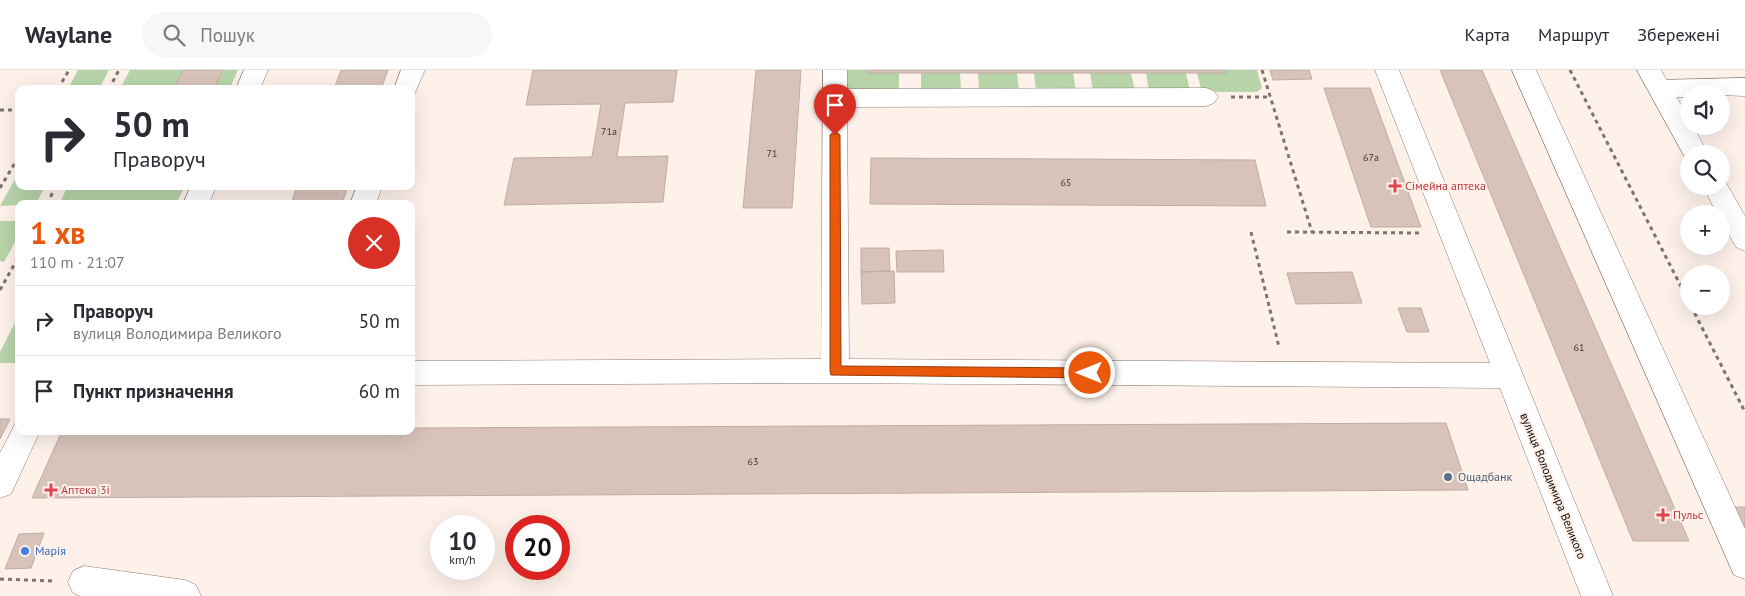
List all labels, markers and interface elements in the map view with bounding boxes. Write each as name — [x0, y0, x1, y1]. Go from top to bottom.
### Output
search box — [142, 12, 492, 57]
text: Waylane — [25, 19, 112, 50]
icon: search — [160, 21, 188, 49]
text: Пошук — [200, 23, 255, 47]
text: Карта — [1465, 23, 1510, 46]
text: Маршрут — [1538, 23, 1609, 46]
text: Збережені — [1637, 23, 1720, 46]
pin — [814, 84, 856, 135]
map controls — [1680, 85, 1730, 315]
button: sound — [1680, 85, 1730, 135]
icon: arrive — [821, 91, 849, 119]
text: 50 m — [113, 101, 190, 147]
icon: right — [30, 105, 95, 170]
house number: 71а — [601, 125, 617, 138]
text: Праворуч — [113, 145, 206, 173]
button: search — [1680, 145, 1730, 195]
house number: 71 — [767, 147, 777, 160]
house number: 67а — [1363, 151, 1379, 164]
house number: 65 — [1061, 176, 1071, 189]
place label: Сімейна аптека — [1405, 178, 1486, 193]
marker: Сімейна аптека — [1389, 180, 1401, 192]
button: + — [1680, 205, 1730, 255]
text: 1 хв — [30, 213, 86, 252]
button: close — [348, 217, 400, 269]
text: 110 m · 21:07 — [30, 252, 125, 272]
button: − — [1680, 265, 1730, 315]
text: Праворуч — [73, 299, 153, 323]
icon: right — [30, 307, 58, 335]
text: 50 m — [359, 309, 400, 333]
text: вулиця Володимира Великого — [73, 323, 281, 343]
house number: 61 — [1574, 341, 1584, 354]
position arrow — [1063, 346, 1115, 398]
icon: arrive — [30, 377, 58, 405]
text: Пункт призначення — [73, 379, 234, 403]
text: 60 m — [359, 379, 400, 403]
street label: вулиця Володимира Великого — [1517, 411, 1590, 561]
house number: 63 — [748, 455, 758, 468]
place label: Ощадбанк — [1458, 469, 1513, 484]
marker: Ощадбанк — [1442, 471, 1454, 483]
place label: Аптека 3і — [61, 482, 110, 497]
marker: Аптека 3і — [45, 484, 57, 496]
place label: Пульс — [1673, 507, 1704, 522]
marker: Пульс — [1657, 509, 1669, 521]
speed limit sign: 20 — [505, 515, 570, 580]
text: 10 — [448, 525, 477, 557]
place label: Марія — [35, 543, 66, 558]
marker: Марія — [19, 545, 31, 557]
text: km/h — [449, 552, 476, 567]

